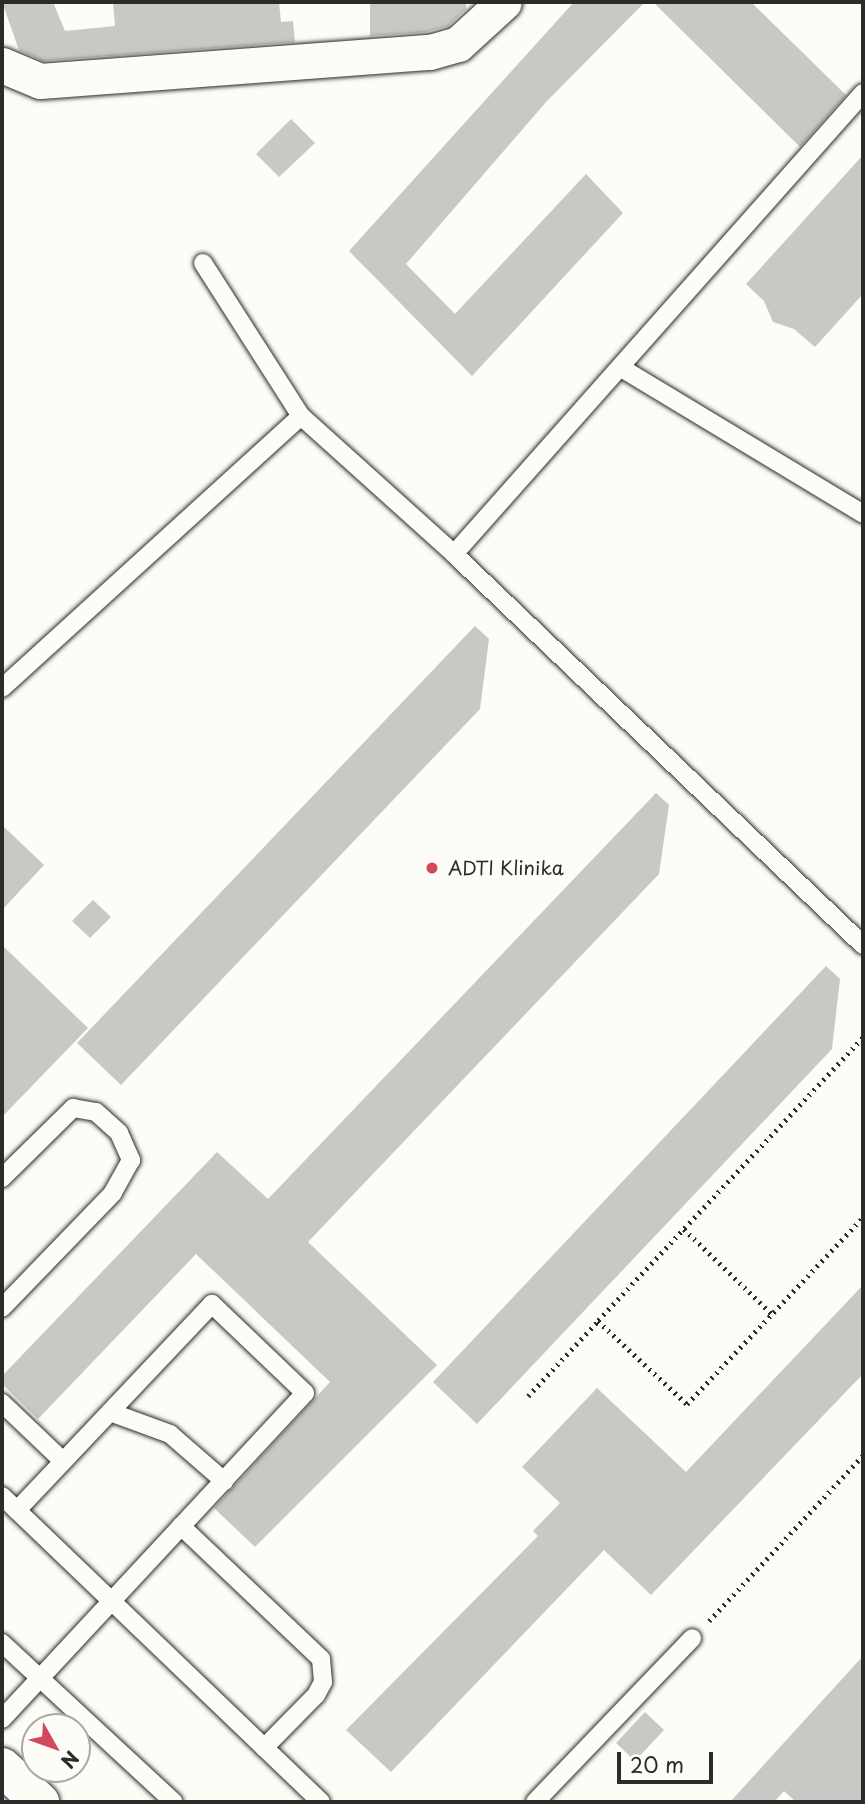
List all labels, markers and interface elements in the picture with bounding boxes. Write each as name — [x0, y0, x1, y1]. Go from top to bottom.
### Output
place label: ADTI Klinika — [448, 857, 564, 879]
marker: ADTI Klinika — [422, 858, 442, 878]
north arrow — [21, 1713, 91, 1783]
scale bar — [620, 1738, 716, 1782]
text: N — [55, 1745, 86, 1775]
text: 20 m — [630, 1748, 684, 1780]

